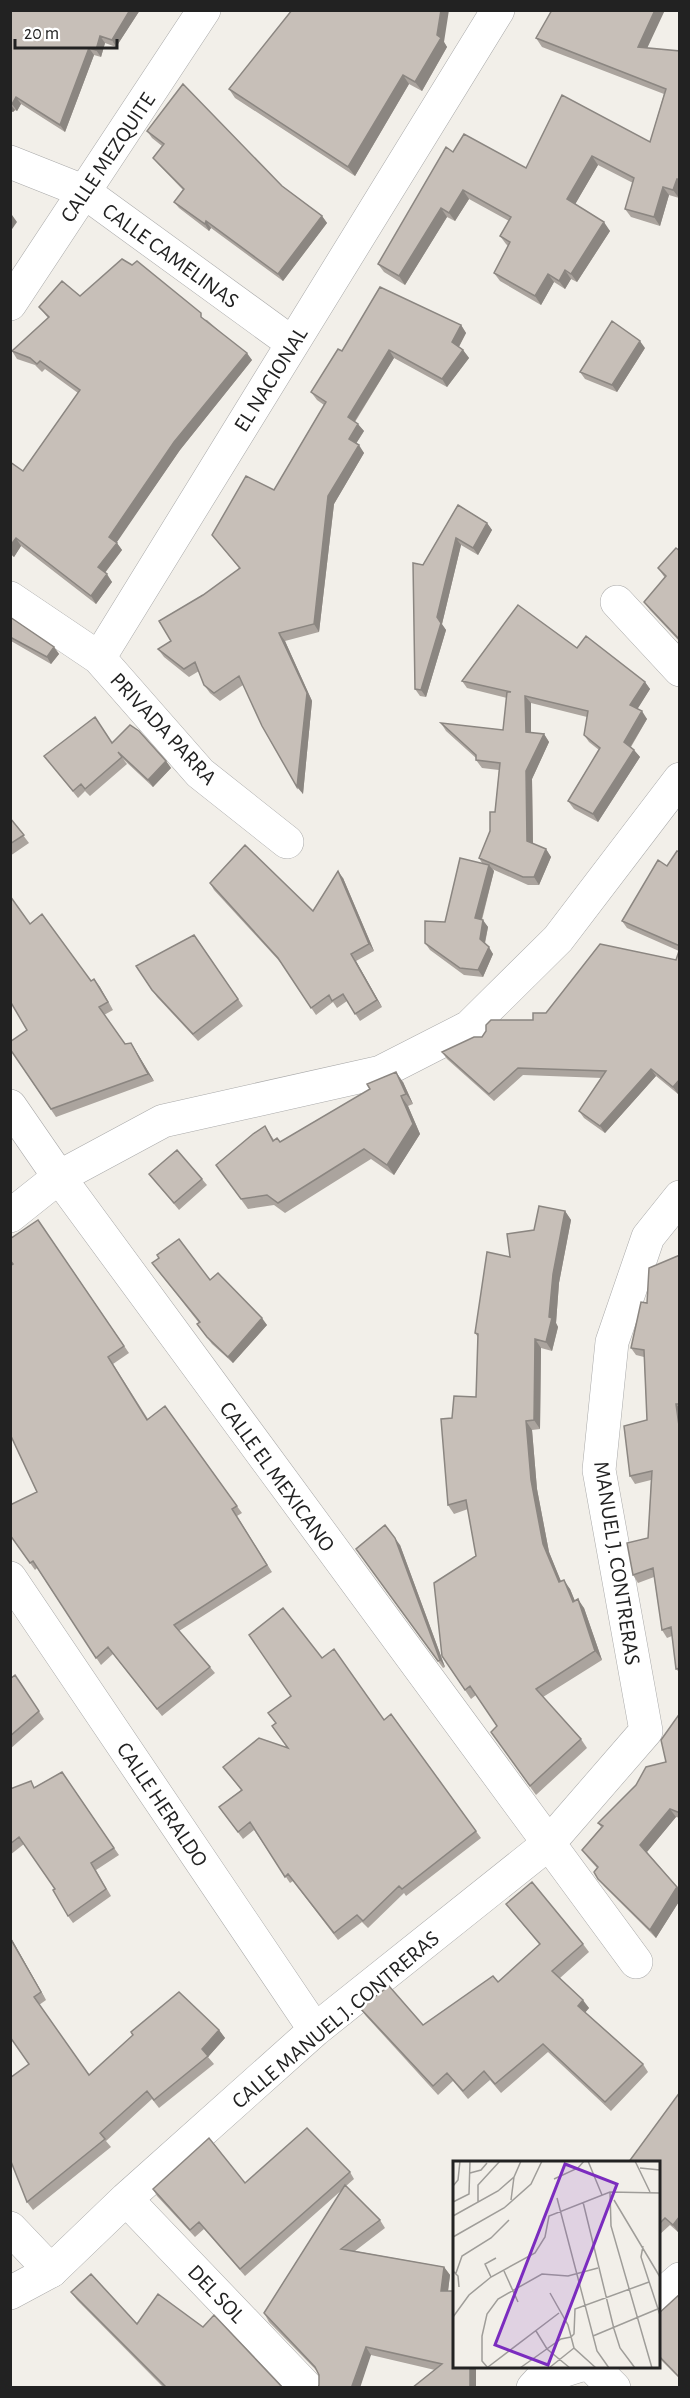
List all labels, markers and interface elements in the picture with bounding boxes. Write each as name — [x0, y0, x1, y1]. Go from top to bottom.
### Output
scale bar — [15, 12, 117, 50]
text: 20 m — [24, 25, 59, 43]
street label: CALLE MEZQUITE — [56, 88, 159, 226]
street label: CALLE CAMELINAS — [98, 199, 242, 312]
street label: EL NACIONAL — [230, 323, 312, 436]
street label: PRIVADA PARRA — [106, 668, 221, 789]
street label: CALLE EL MEXICANO — [216, 1398, 339, 1556]
street label: MANUEL J. CONTRERAS — [590, 1460, 644, 1667]
street label: CALLE HERALDO — [113, 1738, 212, 1871]
street label: CALLE MANUEL J. CONTRERAS — [228, 1927, 443, 2113]
inset map — [453, 2161, 660, 2368]
street label: DEL SOL — [184, 2260, 249, 2328]

